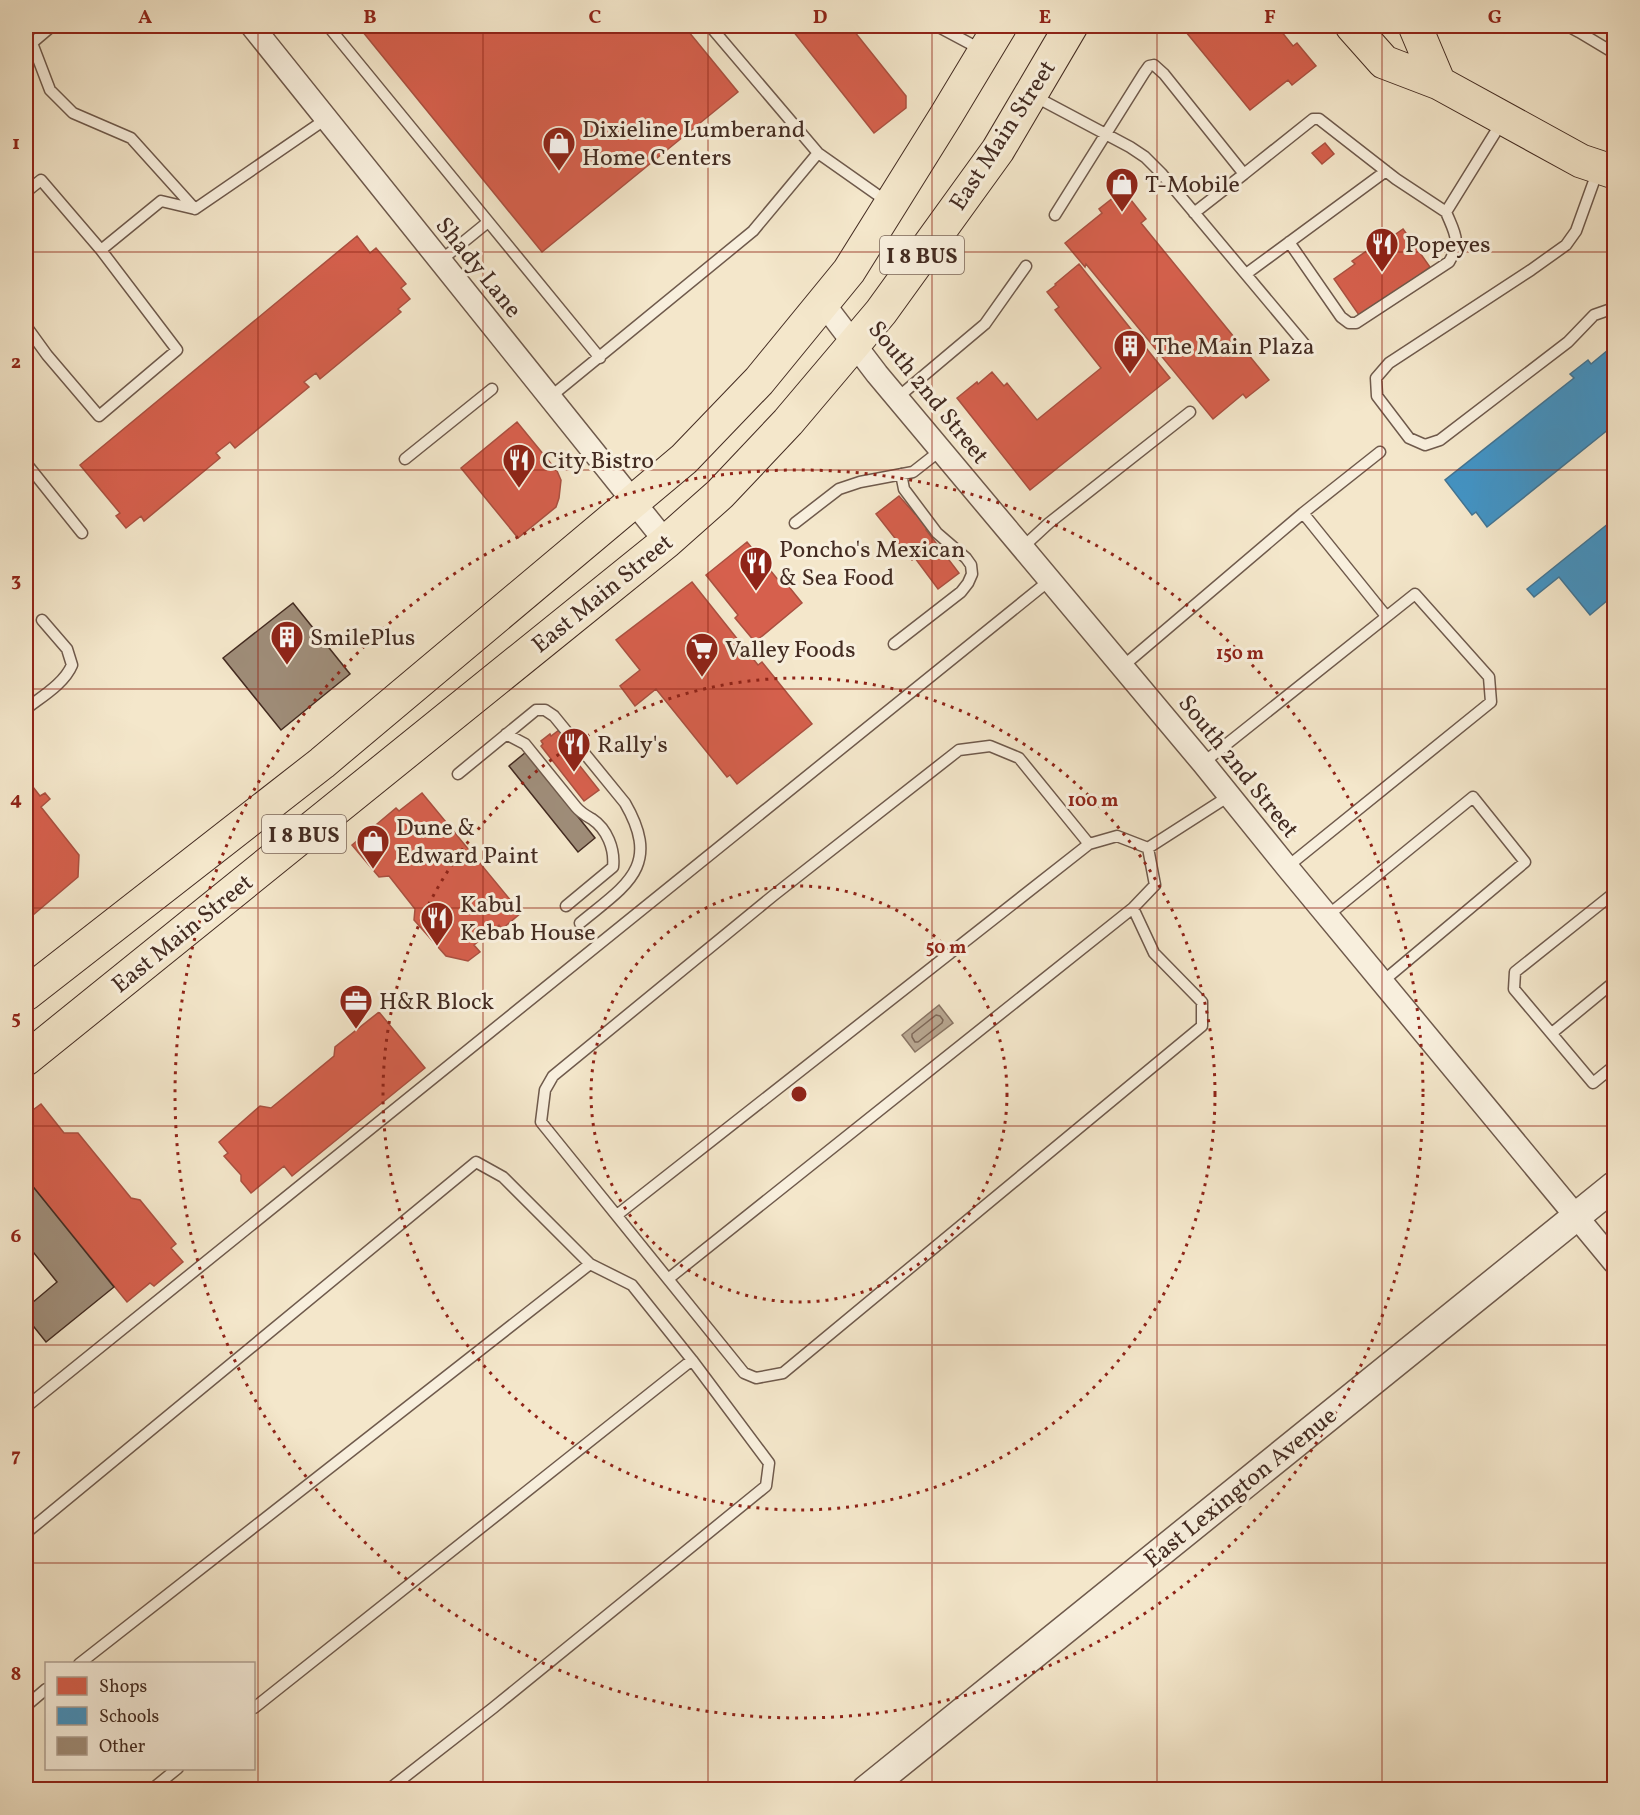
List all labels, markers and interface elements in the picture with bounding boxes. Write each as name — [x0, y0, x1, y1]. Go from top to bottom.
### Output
text: A — [138, 4, 152, 32]
text: B — [363, 4, 377, 32]
text: C — [589, 4, 602, 32]
text: D — [813, 4, 827, 32]
text: E — [1039, 4, 1051, 32]
text: F — [1264, 4, 1276, 32]
text: G — [1488, 4, 1502, 32]
street label: East Main Street — [942, 54, 1065, 218]
place label: Dixieline Lumberand Home Centers — [582, 114, 805, 176]
shop icon: Dixieline Lumberand Home Centers — [541, 125, 577, 172]
text: 1 — [12, 130, 20, 158]
shop icon: T-Mobile — [1104, 166, 1140, 213]
place label: T-Mobile — [1145, 169, 1240, 203]
street label: Shady Lane — [426, 210, 529, 326]
restaurant icon: Popeyes — [1364, 226, 1400, 273]
place label: Popeyes — [1405, 229, 1491, 263]
road number: I 8 BUS — [880, 236, 964, 274]
street label: South 2nd Street — [859, 314, 996, 472]
building icon: The Main Plaza — [1112, 328, 1148, 375]
place label: The Main Plaza — [1153, 331, 1315, 365]
text: 2 — [11, 349, 21, 377]
restaurant icon: City Bistro — [501, 442, 537, 489]
place label: City Bistro — [542, 445, 654, 479]
street label: East Main Street — [525, 527, 681, 662]
place label: Poncho's Mexican & Sea Food — [779, 534, 965, 596]
restaurant icon: Poncho's Mexican & Sea Food — [738, 545, 774, 592]
text: 3 — [11, 567, 21, 595]
building icon: SmilePlus — [269, 619, 305, 666]
place label: SmilePlus — [310, 622, 415, 656]
supermarket icon: Valley Foods — [684, 631, 720, 678]
place label: Valley Foods — [725, 634, 855, 668]
text: 150 m — [1216, 642, 1264, 667]
street label: South 2nd Street — [1169, 688, 1306, 846]
restaurant icon: Rally's — [556, 726, 592, 773]
place label: Rally's — [597, 729, 668, 763]
text: 4 — [10, 786, 22, 814]
text: 100 m — [1068, 789, 1118, 814]
place label: Dune & Edward Paint — [396, 812, 539, 874]
road number: I 8 BUS — [262, 815, 346, 853]
shop icon: Dune & Edward Paint — [355, 823, 391, 870]
street label: East Main Street — [105, 867, 261, 1002]
place label: Kabul Kebab House — [460, 889, 596, 951]
restaurant icon: Kabul Kebab House — [419, 900, 455, 947]
text: 50 m — [926, 936, 966, 961]
office icon: H&R Block — [338, 983, 374, 1030]
place label: H&R Block — [379, 986, 494, 1020]
text: 5 — [11, 1005, 21, 1033]
centre of rings — [789, 1084, 809, 1104]
text: 6 — [11, 1223, 22, 1251]
street label: East Lexington Avenue — [1137, 1400, 1345, 1577]
text: 7 — [11, 1442, 21, 1470]
text: 8 — [11, 1661, 21, 1689]
legend — [45, 1662, 255, 1770]
text: Shops — [99, 1675, 147, 1700]
text: Schools — [99, 1705, 159, 1730]
text: Other — [99, 1735, 146, 1760]

